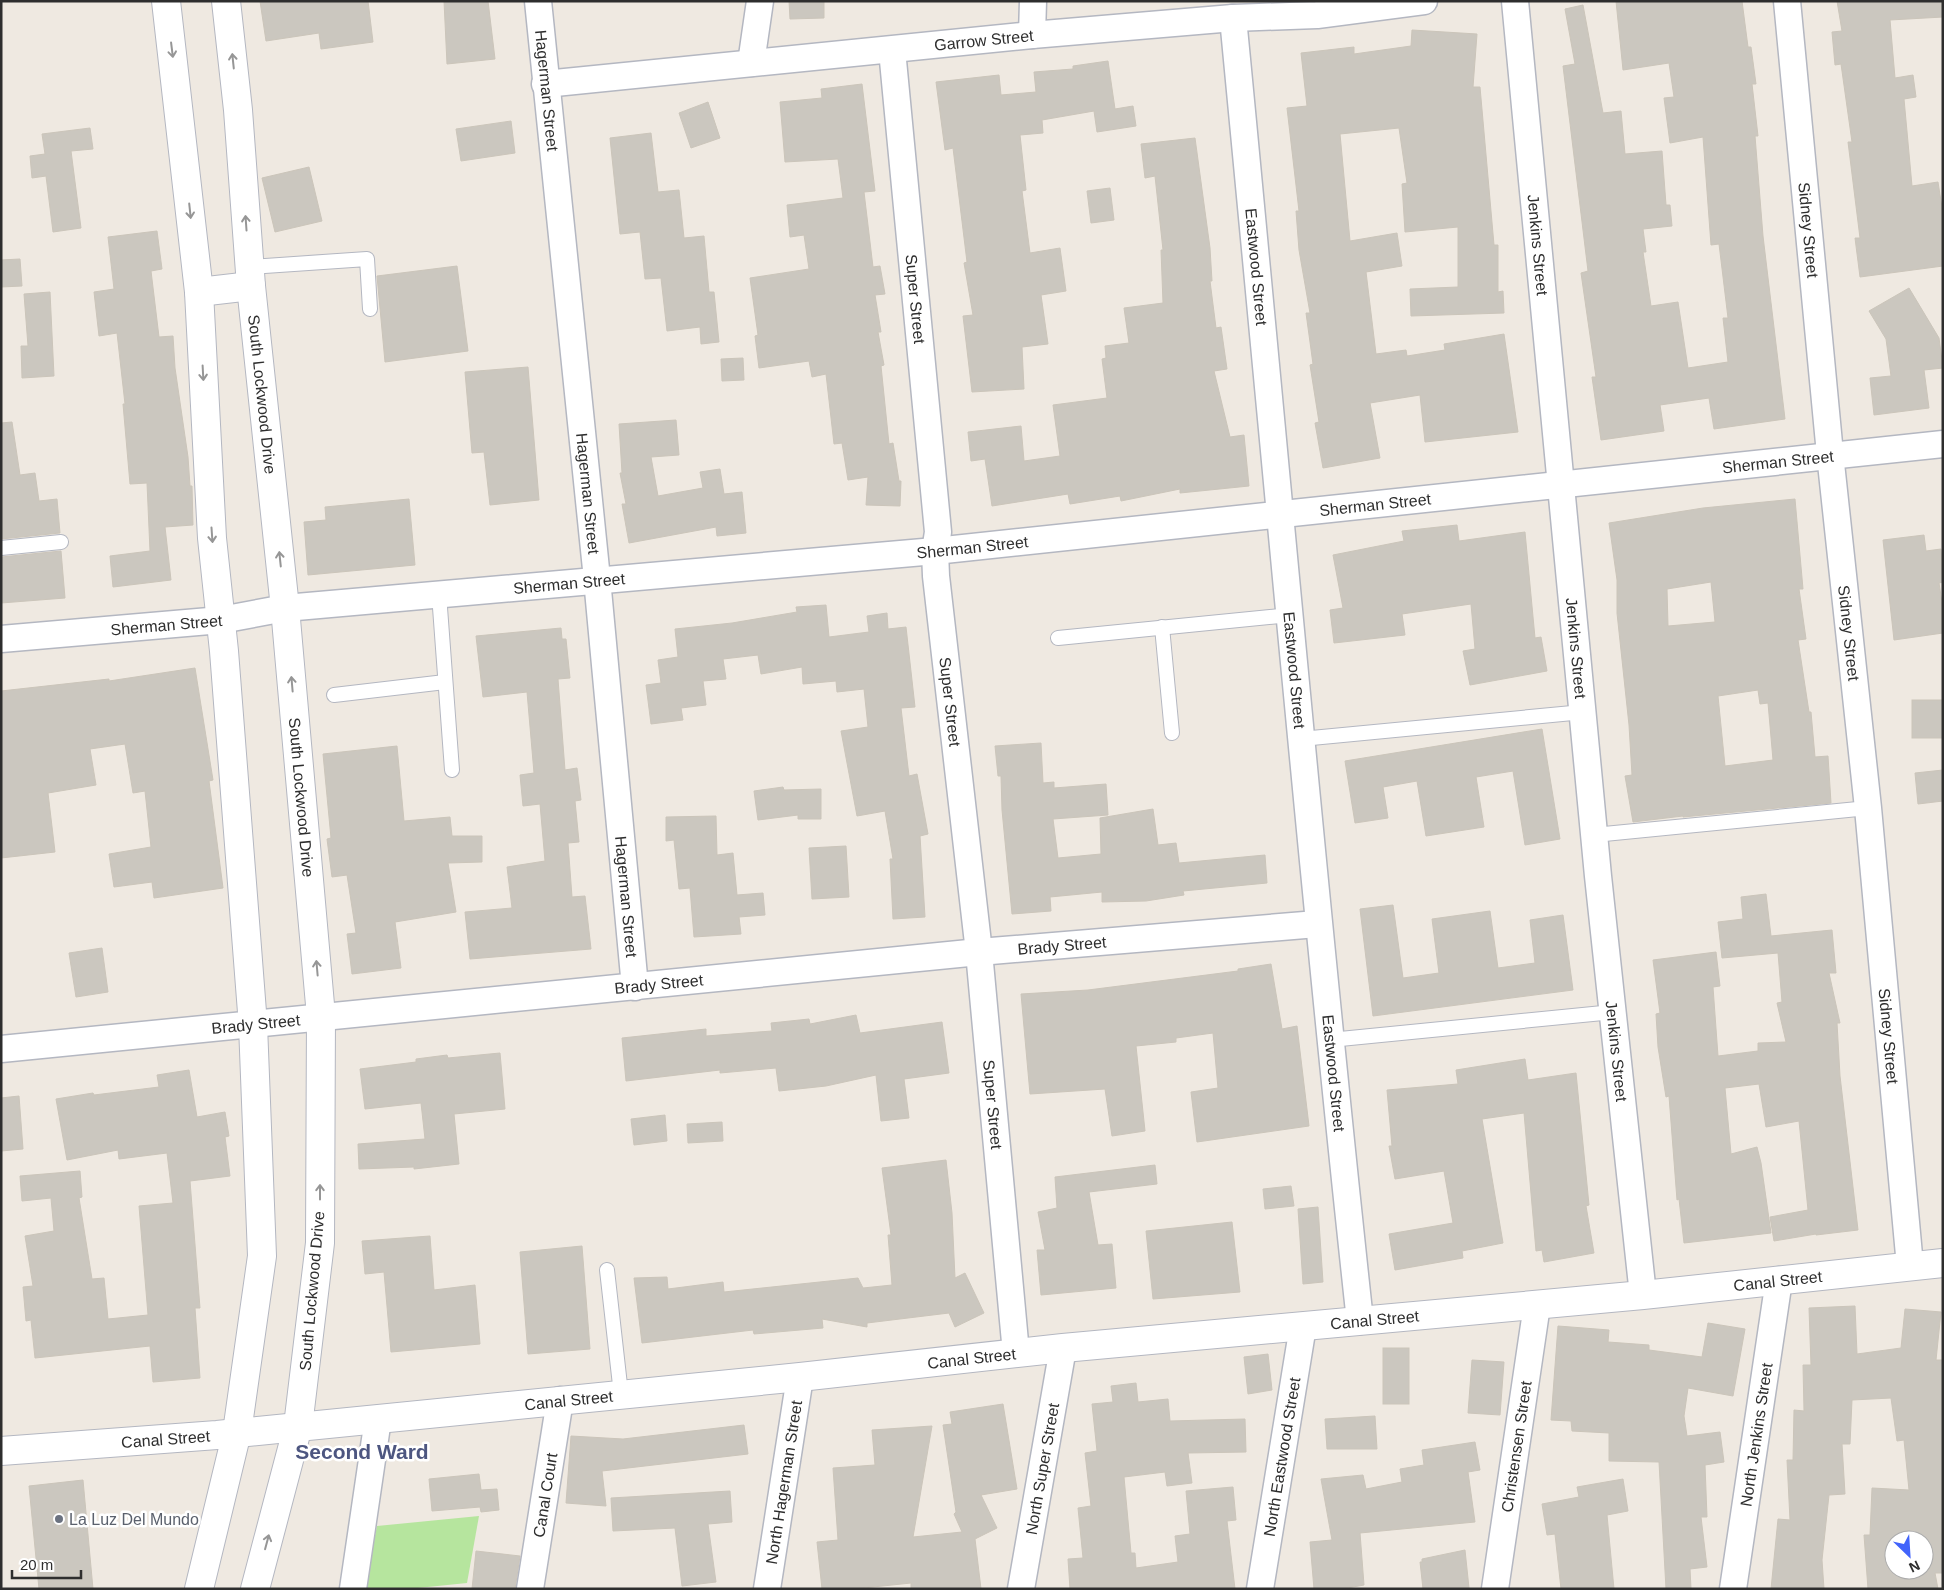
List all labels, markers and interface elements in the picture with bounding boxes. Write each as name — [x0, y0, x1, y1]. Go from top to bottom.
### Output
street label: Garrow Street — [933, 26, 1035, 53]
street label: Hagerman Street — [532, 29, 562, 153]
one-way arrow — [167, 41, 177, 57]
one-way arrow — [228, 54, 238, 70]
street label: Sidney Street — [1796, 181, 1822, 279]
street label: Jenkins Street — [1525, 194, 1551, 297]
one-way arrow — [185, 203, 195, 219]
street label: Eastwood Street — [1243, 208, 1271, 327]
one-way arrow — [241, 216, 251, 232]
street label: Super Street — [903, 253, 929, 345]
street label: South Lockwood Drive — [246, 314, 279, 475]
one-way arrow — [198, 365, 207, 381]
street label: Hagerman Street — [574, 432, 603, 555]
street label: Sherman Street — [1721, 447, 1835, 476]
street label: Sherman Street — [1318, 490, 1432, 519]
one-way arrow — [207, 527, 216, 543]
street label: Sherman Street — [916, 533, 1030, 561]
one-way arrow — [275, 551, 285, 567]
street label: Sherman Street — [512, 570, 626, 596]
street label: Sidney Street — [1836, 584, 1863, 682]
street label: Jenkins Street — [1563, 597, 1590, 700]
street label: Sherman Street — [110, 611, 224, 638]
street label: Eastwood Street — [1281, 611, 1309, 730]
street label: Super Street — [937, 656, 964, 748]
one-way arrow — [287, 676, 297, 692]
street label: South Lockwood Drive — [286, 717, 317, 878]
street label: Hagerman Street — [612, 835, 641, 959]
street label: Brady Street — [1017, 933, 1108, 957]
one-way arrow — [312, 960, 322, 976]
street label: Brady Street — [614, 971, 704, 997]
street label: Sidney Street — [1876, 987, 1902, 1085]
street label: Jenkins Street — [1603, 1000, 1631, 1103]
street label: Brady Street — [211, 1011, 301, 1037]
street label: Eastwood Street — [1320, 1014, 1349, 1133]
street label: Super Street — [980, 1059, 1006, 1151]
one-way arrow — [315, 1184, 325, 1200]
street label: South Lockwood Drive — [297, 1210, 327, 1371]
street label: Canal Street — [1733, 1267, 1823, 1294]
street label: Canal Street — [1330, 1307, 1420, 1332]
street label: Canal Street — [926, 1345, 1017, 1371]
street label: North Jenkins Street — [1737, 1361, 1775, 1508]
street label: North Eastwood Street — [1260, 1375, 1303, 1538]
street label: Christensen Street — [1498, 1379, 1534, 1513]
street label: Canal Street — [524, 1387, 614, 1413]
street label: North Hagerman Street — [762, 1399, 805, 1565]
street label: North Super Street — [1022, 1401, 1062, 1536]
street label: Canal Street — [121, 1427, 211, 1451]
district label: Second Ward — [295, 1440, 429, 1463]
street label: Canal Court — [530, 1451, 560, 1539]
place label: La Luz Del Mundo — [69, 1511, 199, 1528]
marker: La Luz Del Mundo — [53, 1513, 65, 1525]
north arrow — [1884, 1530, 1934, 1580]
one-way arrow — [263, 1534, 273, 1550]
scale bar — [12, 1548, 81, 1580]
text: 20 m — [20, 1556, 53, 1573]
text: N — [1907, 1557, 1922, 1576]

